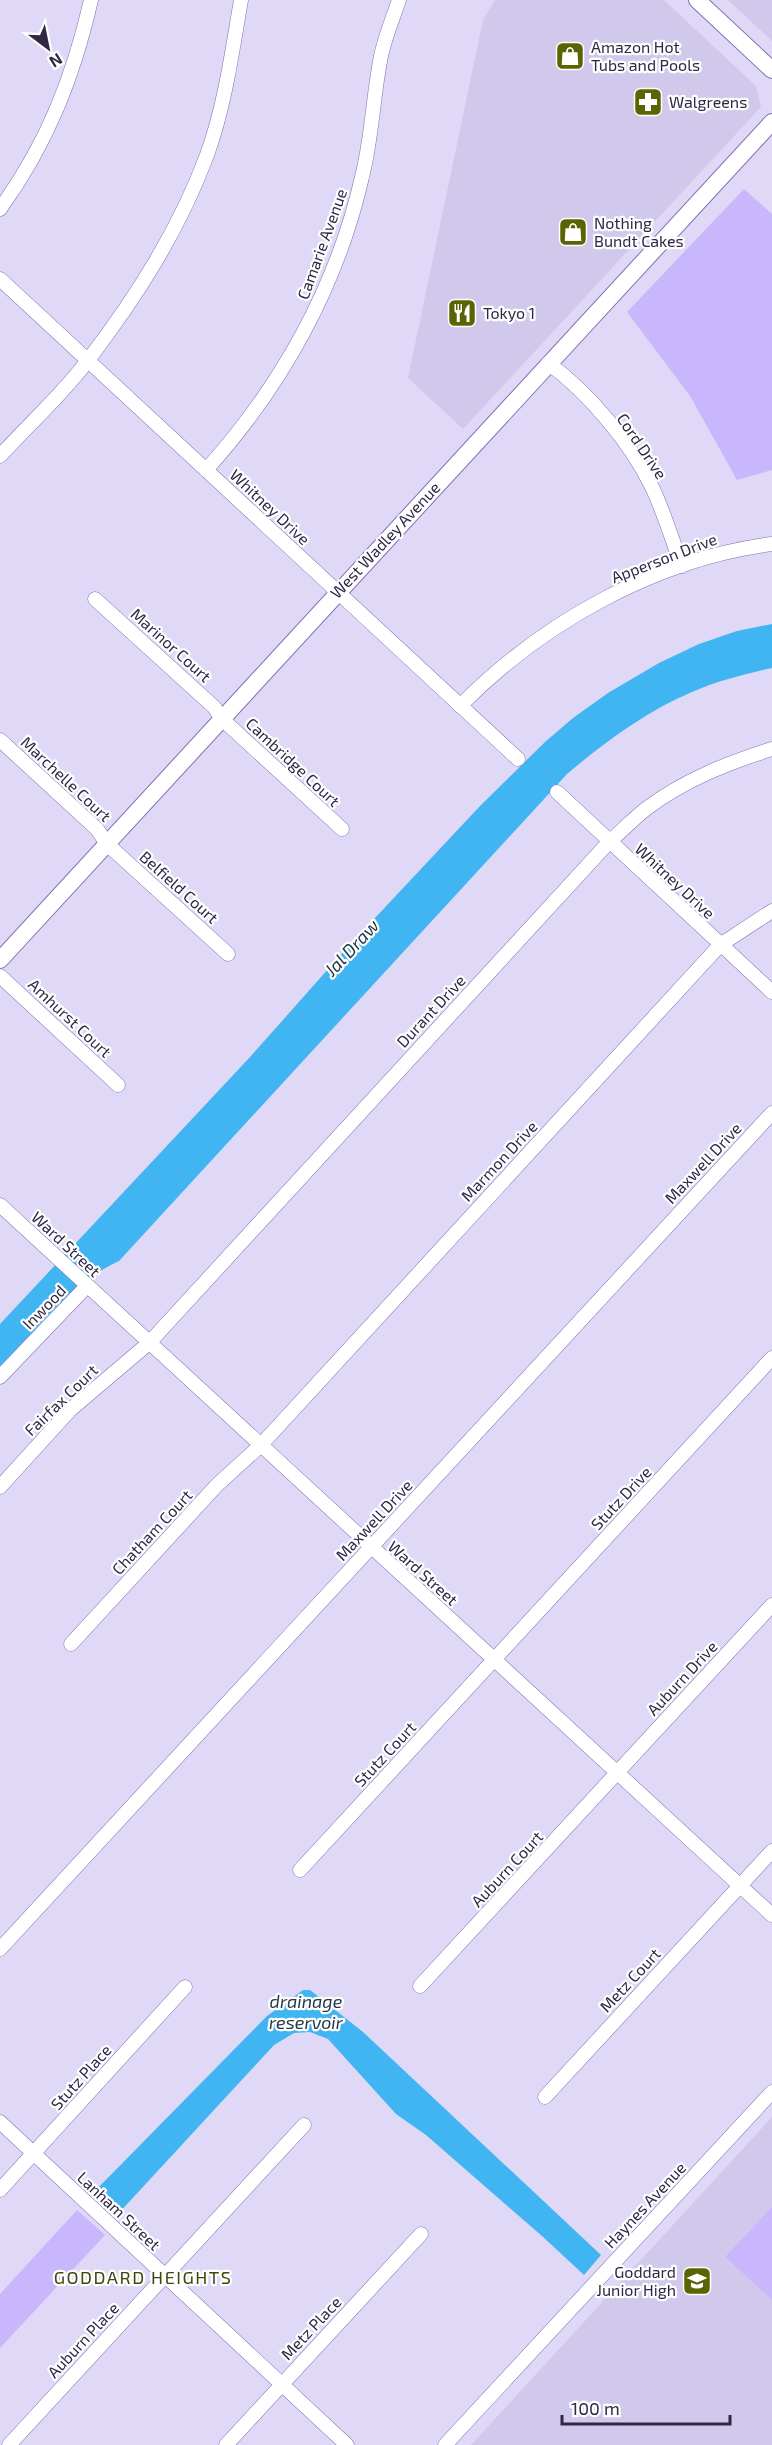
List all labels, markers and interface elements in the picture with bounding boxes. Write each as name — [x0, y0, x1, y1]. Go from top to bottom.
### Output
north arrow — [18, 18, 78, 78]
place label: Amazon Hot Tubs and Pools — [591, 37, 700, 74]
shop icon: Amazon Hot Tubs and Pools — [554, 40, 586, 72]
text: N — [46, 50, 66, 72]
pharmacy icon: Walgreens — [632, 86, 664, 118]
place label: Walgreens — [669, 92, 747, 111]
street label: Camarie Avenue — [293, 186, 350, 302]
place label: Nothing Bundt Cakes — [594, 213, 684, 250]
shop icon: Nothing Bundt Cakes — [557, 216, 589, 248]
restaurant icon: Tokyo 1 — [446, 297, 478, 329]
place label: Tokyo 1 — [483, 303, 535, 322]
street label: Cord Drive — [614, 409, 671, 482]
street label: Whitney Drive — [227, 465, 314, 548]
street label: West Wadley Avenue — [326, 478, 443, 602]
street label: Apperson Drive — [608, 529, 719, 586]
street label: Marinor Court — [127, 604, 215, 686]
street label: Cambridge Court — [242, 713, 344, 810]
street label: Marchelle Court — [17, 732, 115, 825]
street label: Whitney Drive — [632, 839, 719, 922]
street label: Belfield Court — [136, 847, 222, 927]
water label: Jal Draw — [319, 914, 384, 981]
street label: Durant Drive — [392, 971, 469, 1051]
street label: Amhurst Court — [25, 974, 116, 1061]
street label: Marmon Drive — [456, 1116, 541, 1205]
street label: Maxwell Drive — [660, 1118, 745, 1207]
street label: Ward Street — [28, 1207, 105, 1280]
street label: Inwood — [18, 1281, 69, 1333]
street label: Fairfax Court — [20, 1360, 101, 1439]
street label: Stutz Drive — [586, 1462, 655, 1533]
street label: Maxwell Drive — [331, 1475, 416, 1564]
street label: Chatham Court — [108, 1485, 196, 1578]
street label: Ward Street — [385, 1536, 462, 1609]
street label: Auburn Drive — [642, 1637, 721, 1719]
street label: Stutz Court — [350, 1717, 419, 1790]
street label: Auburn Court — [467, 1827, 546, 1910]
street label: Metz Court — [595, 1944, 664, 2016]
water label: drainage reservoir — [269, 1990, 344, 2033]
street label: Stutz Place — [46, 2040, 115, 2113]
street label: Haynes Avenue — [600, 2158, 689, 2252]
street label: Lanham Street — [74, 2167, 165, 2254]
place label: Goddard Junior High — [597, 2262, 676, 2299]
school or university icon: Goddard Junior High — [681, 2265, 713, 2297]
district label: GODDARD HEIGHTS — [54, 2266, 232, 2288]
street label: Metz Place — [277, 2292, 345, 2363]
street label: Auburn Place — [43, 2298, 122, 2381]
scale bar — [562, 2388, 730, 2426]
text: 100 m — [571, 2397, 620, 2419]

